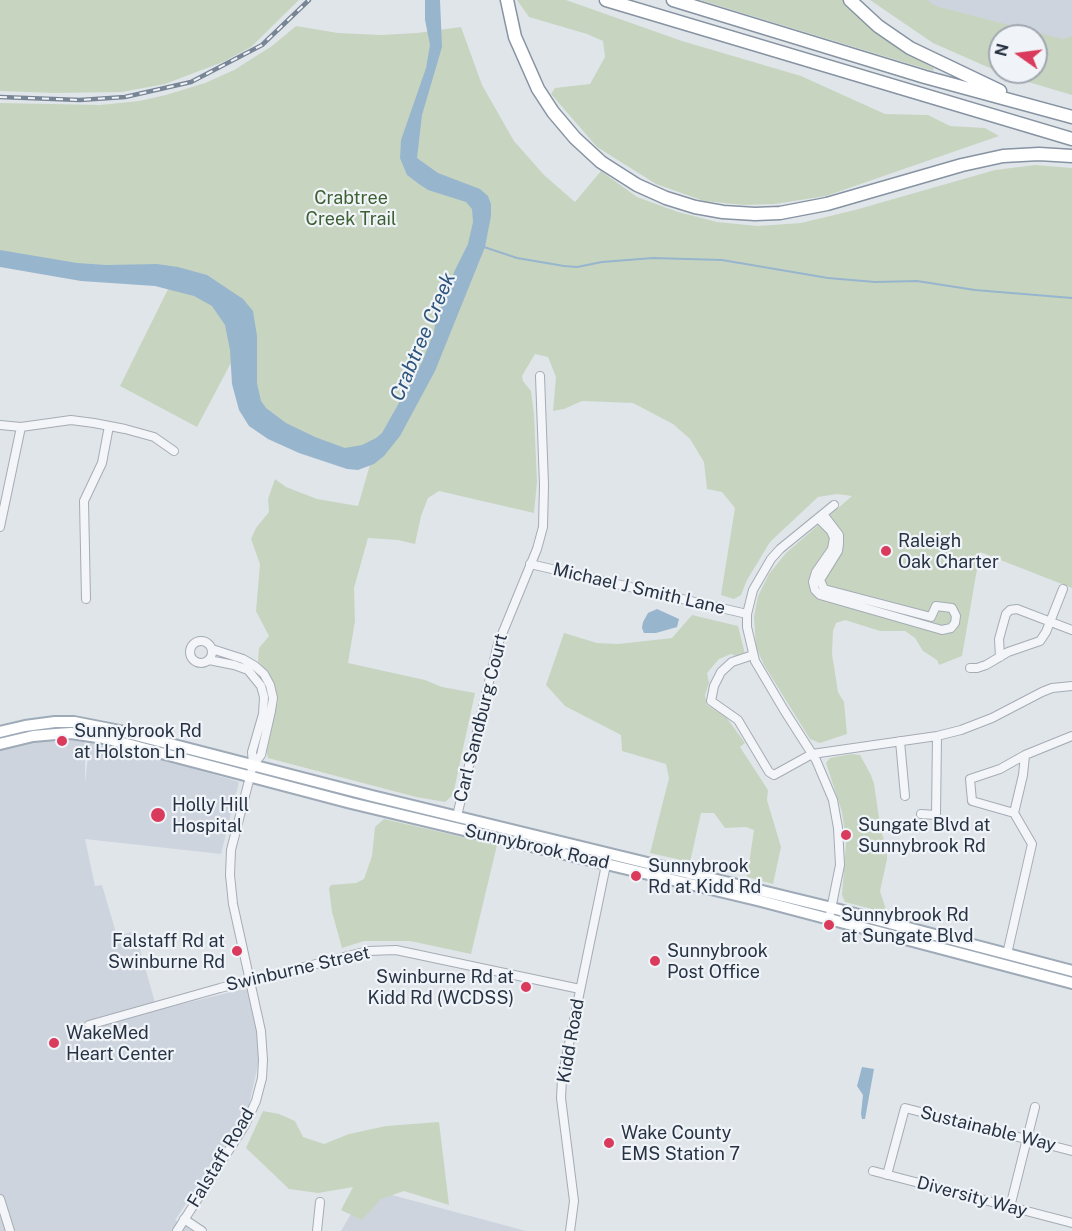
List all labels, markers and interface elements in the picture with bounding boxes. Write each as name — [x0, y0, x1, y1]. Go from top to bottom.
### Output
north arrow — [988, 24, 1048, 84]
text: N — [991, 42, 1013, 58]
park label: Crabtree Creek Trail — [306, 187, 396, 230]
water label: Crabtree Creek — [385, 269, 461, 405]
place label: Raleigh Oak Charter — [898, 530, 999, 572]
marker: Raleigh Oak Charter — [879, 544, 893, 558]
street label: Michael J Smith Lane — [551, 559, 727, 619]
street label: Carl Sandburg Court — [450, 632, 512, 804]
place label: Sunnybrook Rd at Holston Ln — [74, 720, 202, 762]
marker: Sunnybrook Rd at Holston Ln — [55, 734, 69, 748]
place label: Holly Hill Hospital — [172, 794, 249, 836]
marker: Holly Hill Hospital — [149, 806, 167, 824]
place label: Sungate Blvd at Sunnybrook Rd — [858, 814, 991, 856]
street label: Sunnybrook Road — [463, 820, 611, 874]
marker: Sungate Blvd at Sunnybrook Rd — [839, 828, 853, 842]
place label: Sunnybrook Rd at Kidd Rd — [648, 855, 761, 898]
marker: Sunnybrook Rd at Kidd Rd — [629, 869, 643, 883]
place label: Sunnybrook Rd at Sungate Blvd — [841, 904, 974, 946]
marker: Sunnybrook Rd at Sungate Blvd — [822, 918, 836, 932]
place label: Falstaff Rd at Swinburne Rd — [108, 930, 225, 972]
place label: Sunnybrook Post Office — [667, 940, 768, 982]
street label: Swinburne Street — [224, 942, 372, 996]
marker: Falstaff Rd at Swinburne Rd — [230, 944, 244, 958]
marker: Sunnybrook Post Office — [648, 954, 662, 968]
place label: Swinburne Rd at Kidd Rd (WCDSS) — [368, 966, 514, 1008]
marker: Swinburne Rd at Kidd Rd (WCDSS) — [519, 980, 533, 994]
street label: Kidd Road — [553, 997, 589, 1085]
place label: WakeMed Heart Center — [66, 1022, 174, 1064]
marker: WakeMed Heart Center — [47, 1036, 61, 1050]
street label: Sustainable Way — [918, 1102, 1058, 1156]
street label: Falstaff Road — [183, 1104, 259, 1212]
place label: Wake County EMS Station 7 — [621, 1122, 740, 1164]
marker: Wake County EMS Station 7 — [602, 1136, 616, 1150]
street label: Diversity Way — [915, 1172, 1029, 1222]

